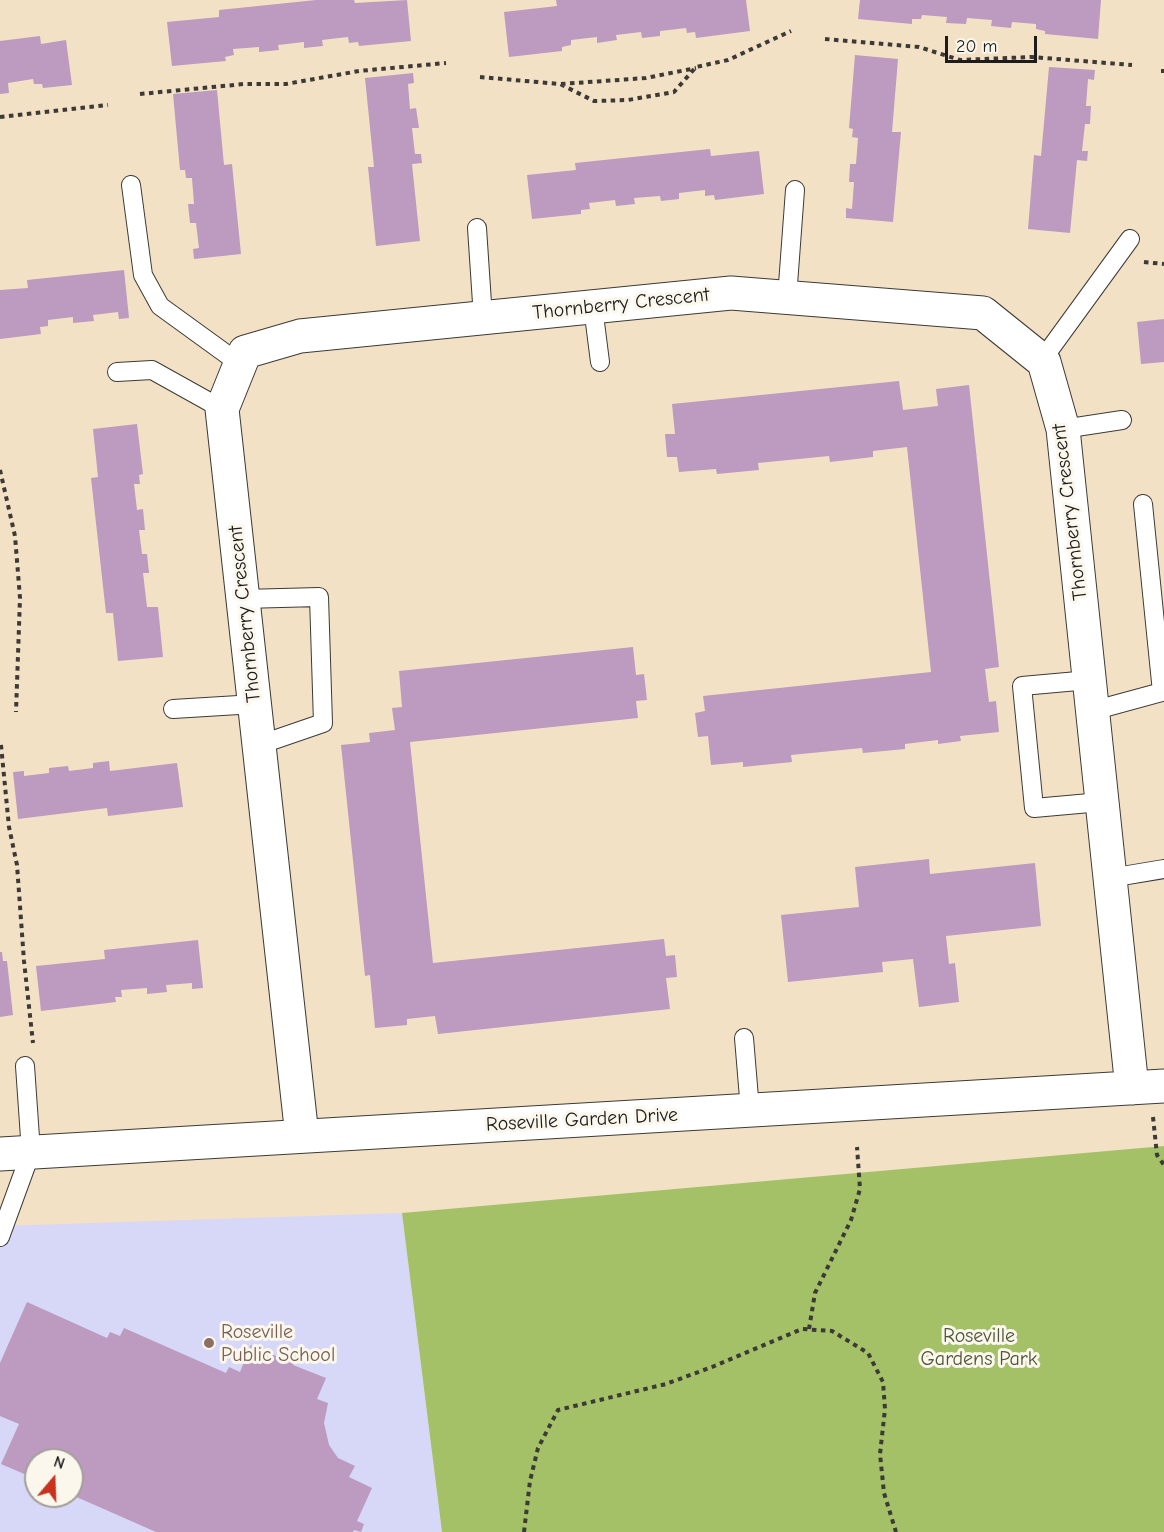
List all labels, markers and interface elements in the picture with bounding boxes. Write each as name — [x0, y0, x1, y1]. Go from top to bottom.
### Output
scale bar — [948, 24, 1040, 62]
text: 20 m — [956, 36, 997, 57]
street label: Thornberry Crescent — [531, 283, 711, 325]
street label: Thornberry Crescent — [1047, 422, 1093, 602]
street label: Thornberry Crescent — [224, 524, 266, 704]
street label: Roseville Garden Drive — [485, 1103, 679, 1137]
place label: Roseville Public School — [221, 1320, 335, 1367]
park label: Roseville Gardens Park — [921, 1324, 1037, 1371]
marker: Roseville Public School — [202, 1336, 216, 1350]
north arrow — [24, 1448, 84, 1508]
text: N — [51, 1453, 67, 1473]

